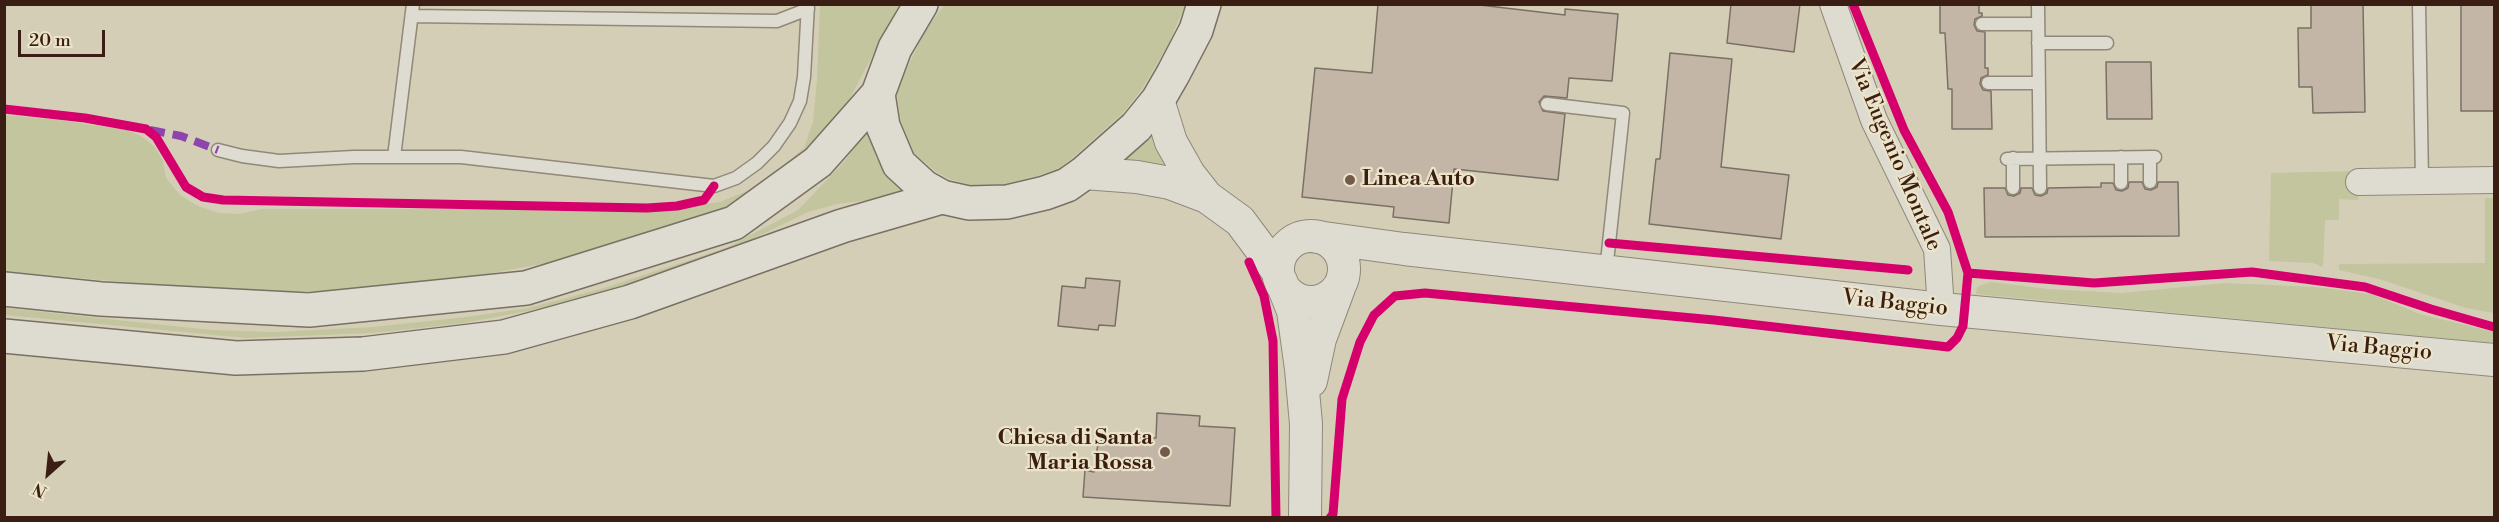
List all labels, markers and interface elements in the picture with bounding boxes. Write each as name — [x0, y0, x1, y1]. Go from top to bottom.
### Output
scale bar — [21, 18, 108, 56]
text: 20 m — [29, 29, 71, 52]
street label: Via Eugenio Montale — [1842, 55, 1946, 255]
place label: Linea Auto — [1362, 167, 1475, 193]
marker: Linea Auto — [1343, 173, 1357, 187]
street label: Via Baggio — [1841, 285, 1949, 323]
street label: Via Baggio — [2325, 331, 2433, 367]
place label: Chiesa di Santa Maria Rossa — [997, 426, 1153, 478]
north arrow — [18, 444, 78, 504]
marker: Chiesa di Santa Maria Rossa — [1158, 445, 1172, 459]
text: N — [30, 478, 50, 502]

